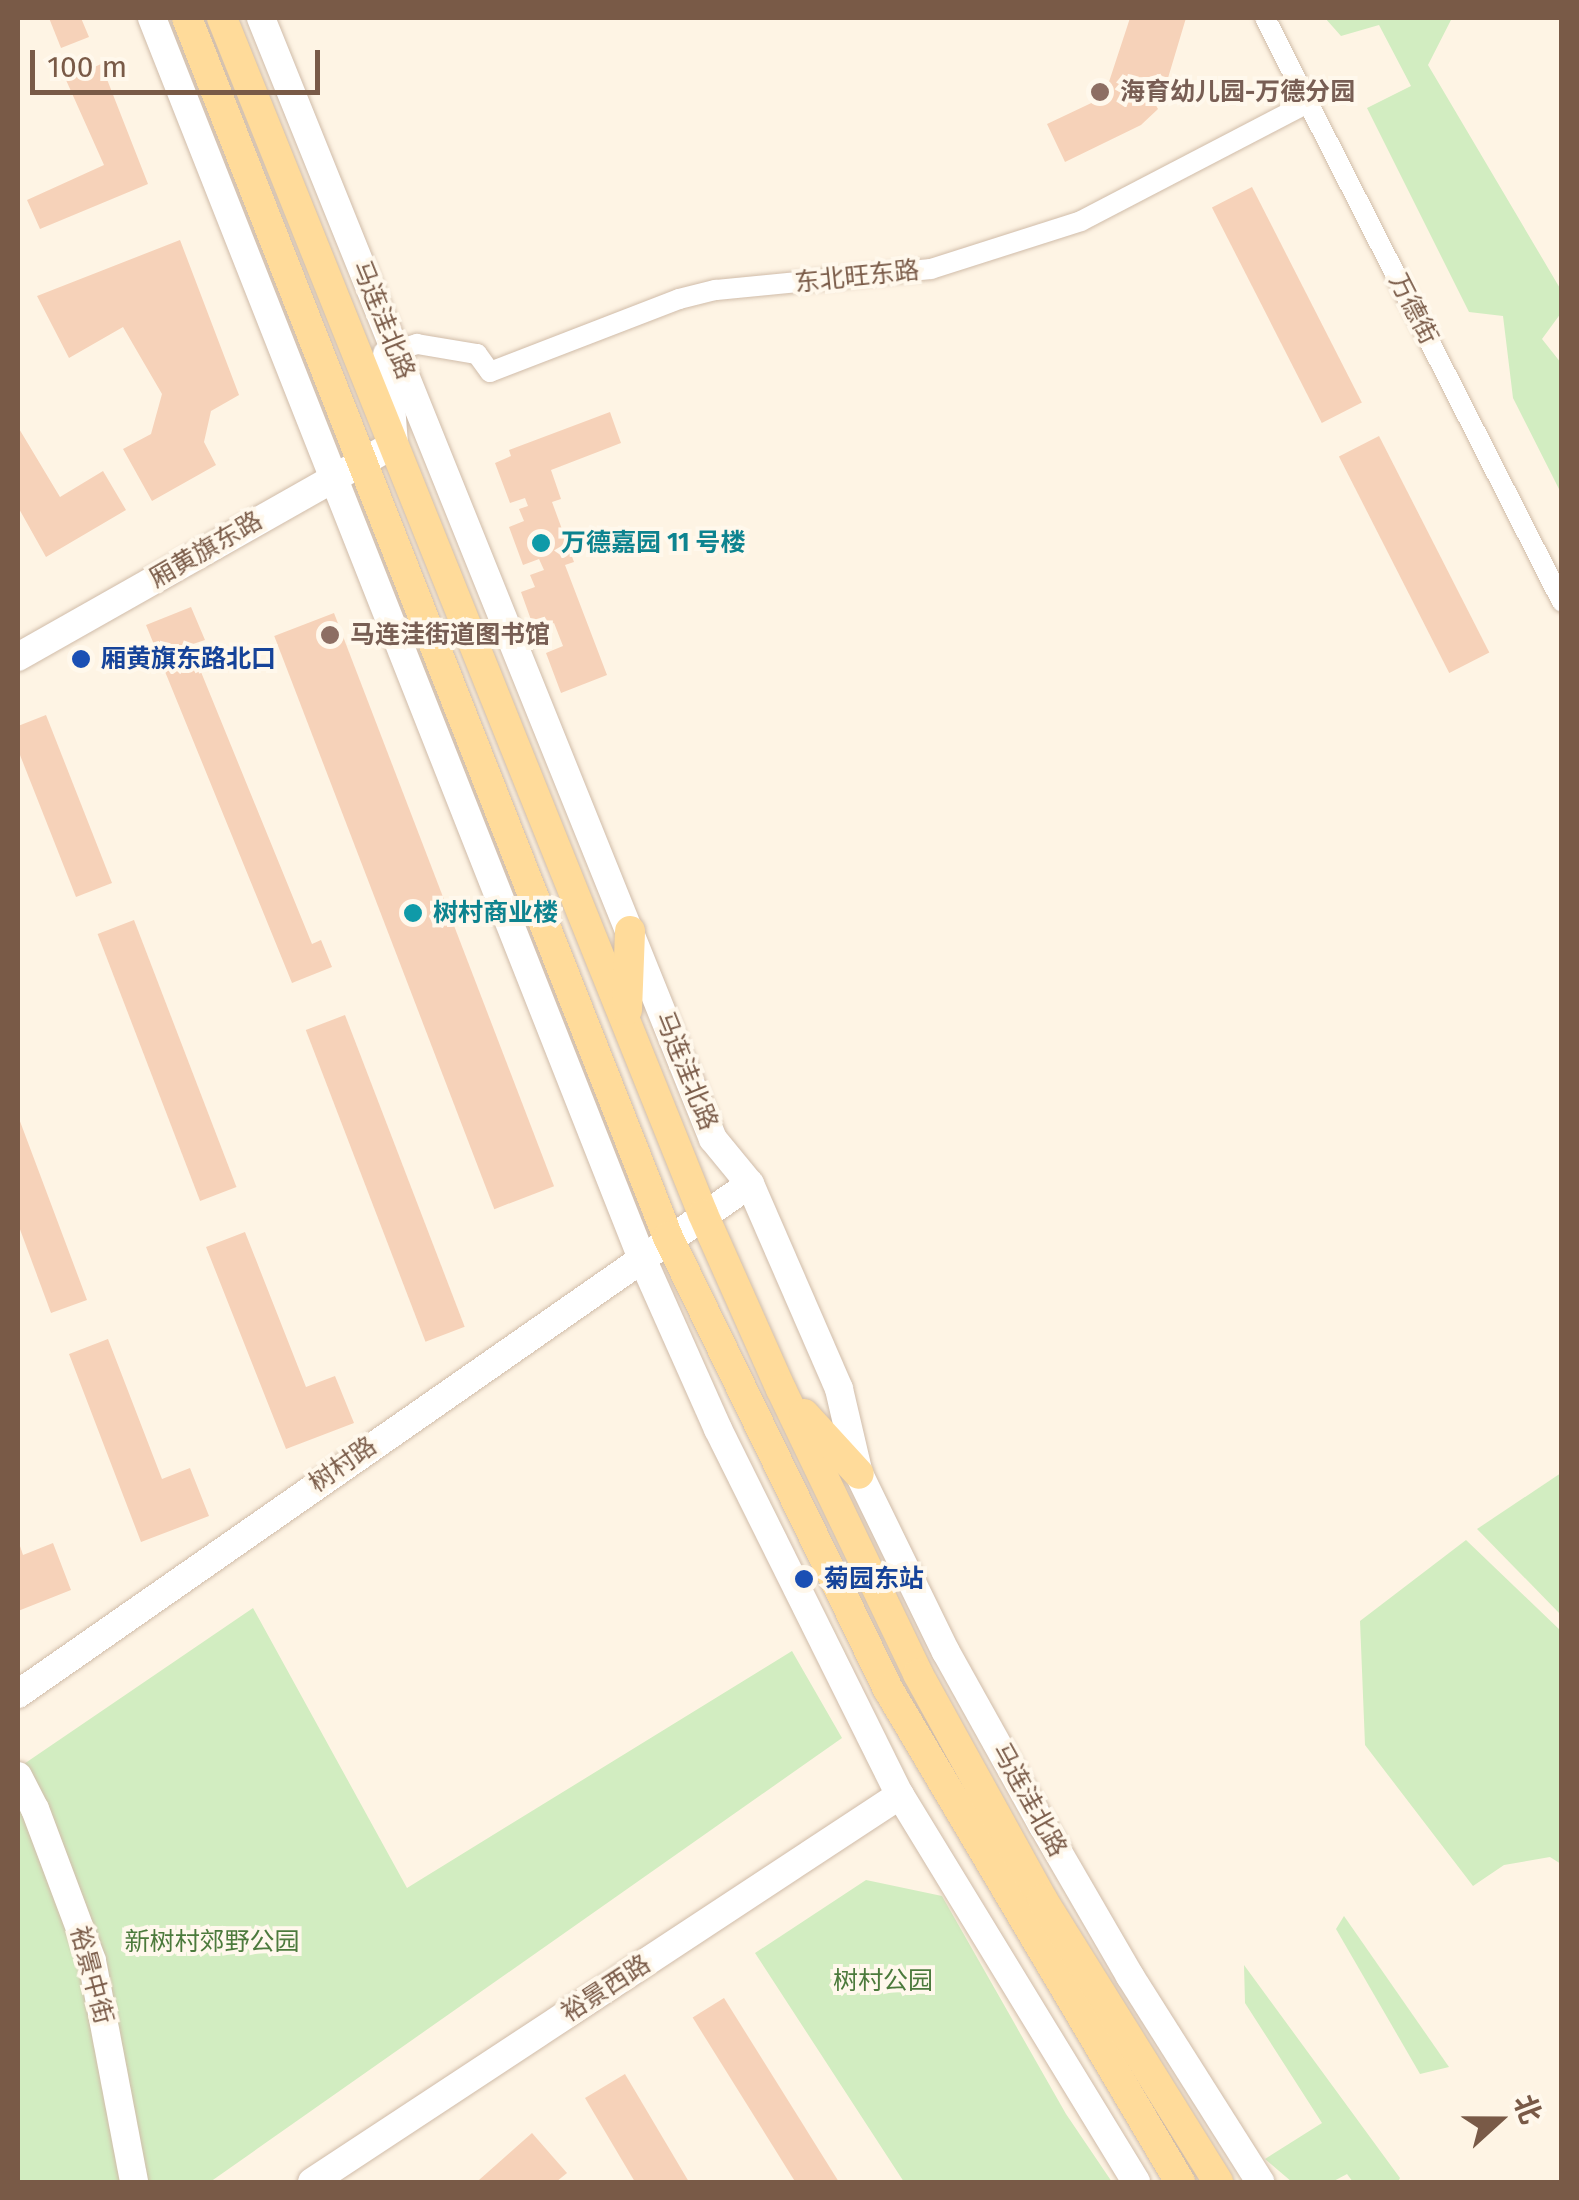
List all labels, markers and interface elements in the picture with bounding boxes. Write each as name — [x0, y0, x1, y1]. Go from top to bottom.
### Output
scale bar — [35, 30, 325, 92]
text: 100 m — [47, 49, 127, 85]
place label: 海育幼儿园-万德分园 — [1120, 77, 1355, 107]
marker: 海育幼儿园-万德分园 — [1089, 81, 1111, 103]
street label: 马连洼北路 — [346, 256, 420, 384]
street label: 东北旺东路 — [793, 256, 921, 298]
street label: 万德街 — [1383, 269, 1443, 349]
street label: 厢黄旗东路 — [144, 506, 268, 594]
place label: 万德嘉园 11 号楼 — [561, 528, 746, 558]
marker: 万德嘉园 11 号楼 — [530, 532, 552, 554]
place label: 马连洼街道图书馆 — [350, 620, 550, 650]
marker: 马连洼街道图书馆 — [319, 624, 341, 646]
place label: 厢黄旗东路北口 — [101, 644, 276, 674]
marker: 厢黄旗东路北口 — [70, 648, 92, 670]
place label: 树村商业楼 — [433, 898, 558, 928]
marker: 树村商业楼 — [402, 902, 424, 924]
street label: 马连洼北路 — [649, 1007, 723, 1135]
street label: 树村路 — [304, 1431, 382, 1499]
place label: 菊园东站 — [824, 1564, 924, 1594]
marker: 菊园东站 — [793, 1568, 815, 1590]
street label: 马连洼北路 — [986, 1738, 1072, 1862]
street label: 裕景中街 — [64, 1923, 118, 2027]
park label: 新树村郊野公园 — [125, 1927, 299, 1957]
street label: 裕景西路 — [556, 1949, 656, 2029]
park label: 树村公园 — [833, 1966, 933, 1996]
north arrow — [1449, 2070, 1549, 2170]
text: 北 — [1507, 2090, 1548, 2128]

